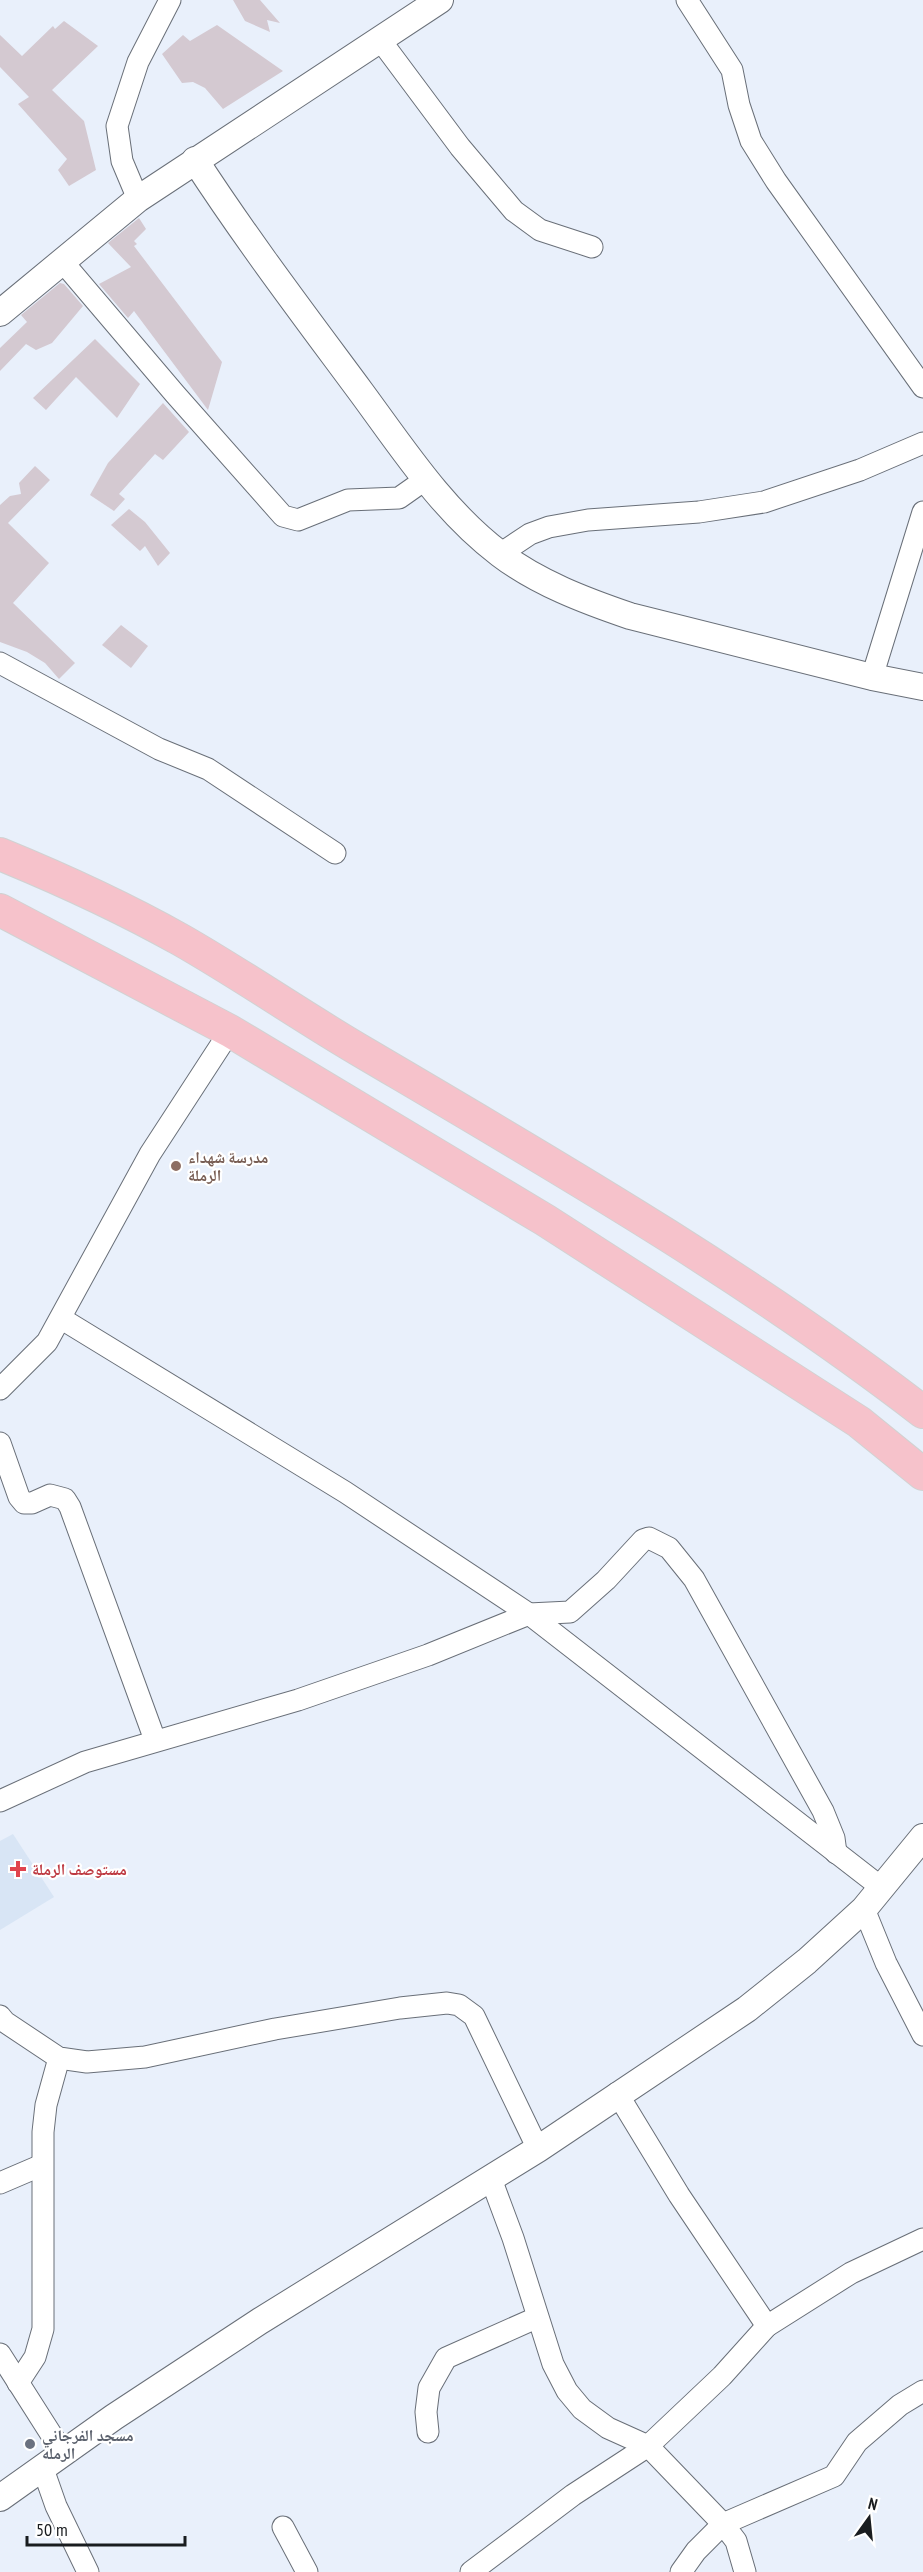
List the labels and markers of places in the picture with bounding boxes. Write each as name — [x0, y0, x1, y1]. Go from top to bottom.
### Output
place label: مدرسة شهداء الرملة — [188, 1147, 268, 1185]
marker: مدرسة شهداء الرملة — [169, 1159, 183, 1173]
place label: مستوصف الرملة — [32, 1859, 127, 1879]
marker: مستوصف الرملة — [9, 1860, 27, 1878]
place label: مسجد الفرجاني الرمله — [42, 2425, 134, 2463]
marker: مسجد الفرجاني الرمله — [23, 2437, 37, 2451]

